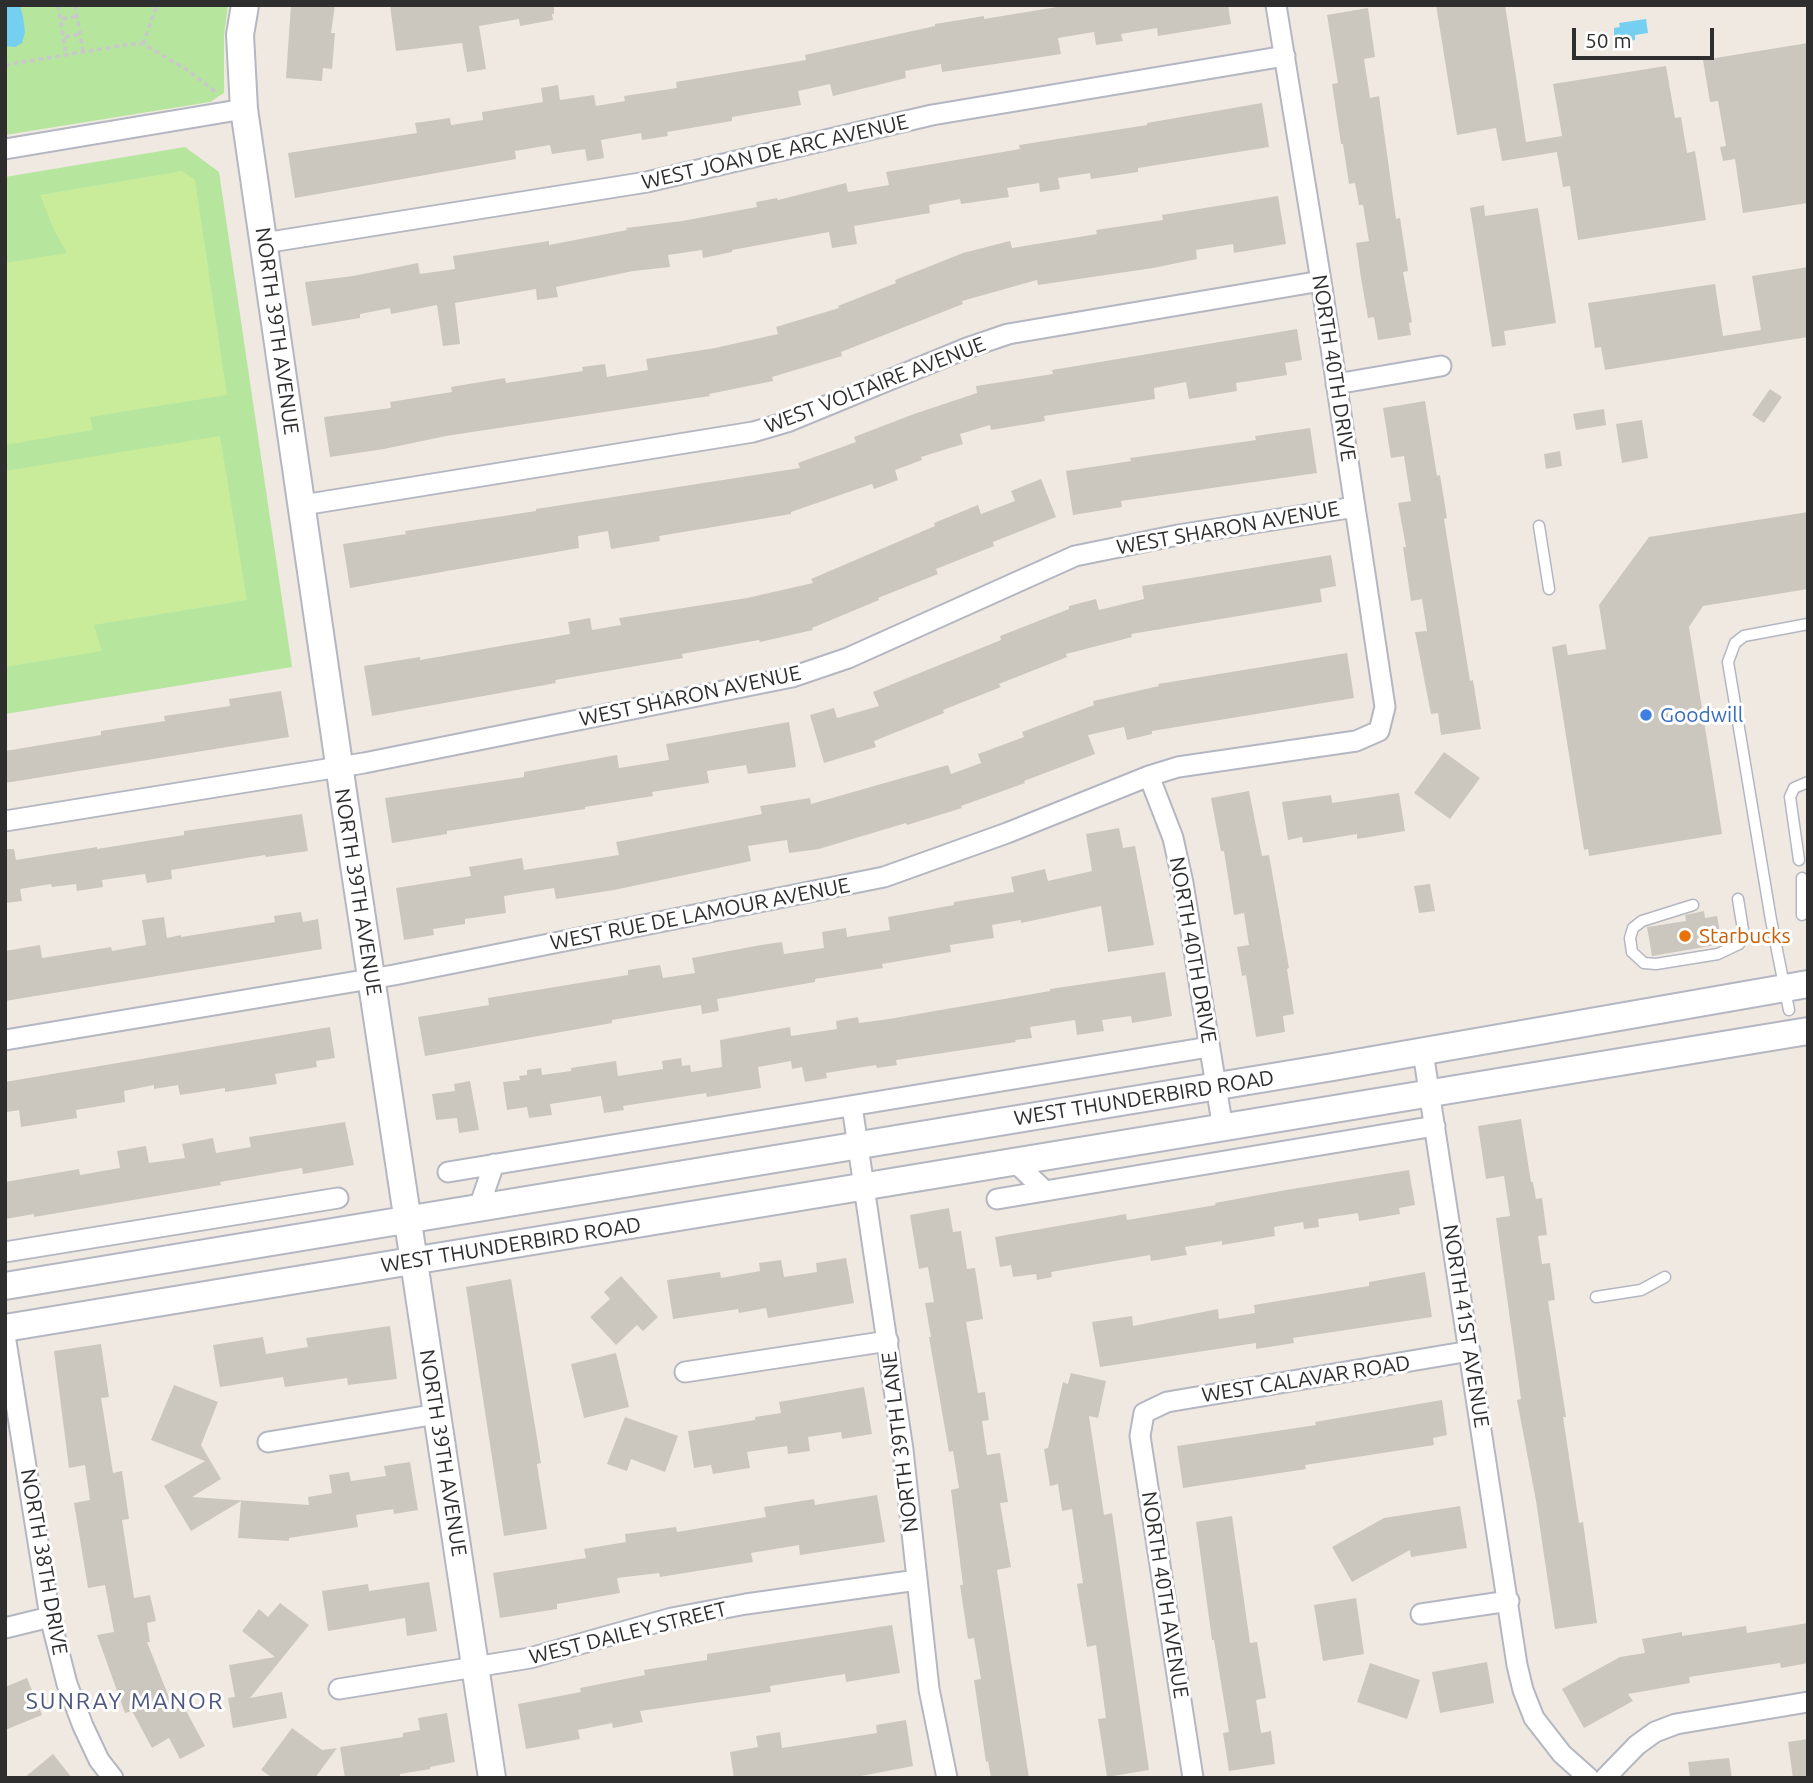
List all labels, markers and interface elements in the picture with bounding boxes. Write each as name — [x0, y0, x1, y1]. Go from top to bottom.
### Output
scale bar — [1575, 14, 1717, 58]
text: 50 m — [1585, 28, 1632, 52]
street label: WEST JOAN DE ARC AVENUE — [639, 109, 911, 195]
street label: NORTH 39TH AVENUE — [250, 226, 304, 436]
street label: NORTH 40TH DRIVE — [1307, 273, 1361, 463]
street label: WEST VOLTAIRE AVENUE — [761, 331, 989, 439]
street label: WEST SHARON AVENUE — [1115, 496, 1341, 560]
street label: WEST SHARON AVENUE — [577, 660, 803, 732]
place label: Goodwill — [1660, 702, 1743, 728]
marker: Goodwill — [1638, 707, 1654, 723]
street label: NORTH 39TH AVENUE — [329, 787, 387, 997]
street label: NORTH 40TH DRIVE — [1164, 855, 1222, 1045]
street label: WEST RUE DE LAMOUR AVENUE — [548, 873, 852, 955]
place label: Starbucks — [1699, 923, 1791, 949]
marker: Starbucks — [1677, 928, 1693, 944]
street label: WEST THUNDERBIRD ROAD — [1012, 1065, 1276, 1131]
street label: WEST THUNDERBIRD ROAD — [379, 1212, 643, 1278]
street label: NORTH 41ST AVENUE — [1437, 1223, 1495, 1429]
street label: NORTH 39TH AVENUE — [414, 1348, 472, 1558]
street label: NORTH 39TH LANE — [876, 1350, 924, 1534]
street label: WEST CALAVAR ROAD — [1200, 1350, 1412, 1408]
street label: NORTH 38TH DRIVE — [15, 1467, 73, 1657]
street label: NORTH 40TH AVENUE — [1136, 1490, 1194, 1700]
street label: WEST DAILEY STREET — [527, 1596, 729, 1670]
district label: SUNRAY MANOR — [27, 1687, 223, 1715]

